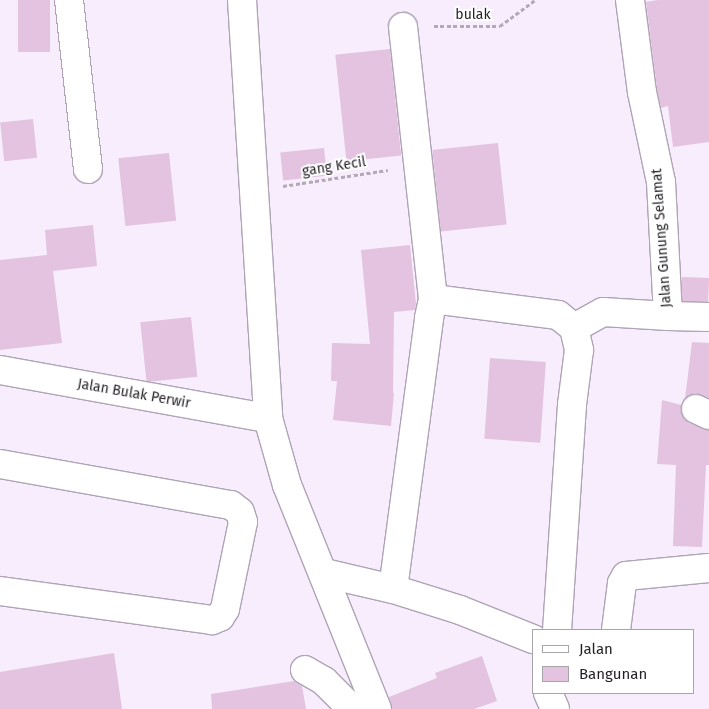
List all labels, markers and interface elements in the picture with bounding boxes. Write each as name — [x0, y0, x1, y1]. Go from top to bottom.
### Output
street label: bulak — [455, 7, 491, 23]
street label: gang Kecil — [301, 154, 367, 180]
street label: Jalan Gunung Selamat — [649, 168, 675, 308]
street label: Jalan Bulak Perwir — [76, 376, 192, 412]
legend — [532, 629, 694, 694]
text: Jalan — [579, 640, 613, 658]
text: Bangunan — [579, 665, 647, 683]

